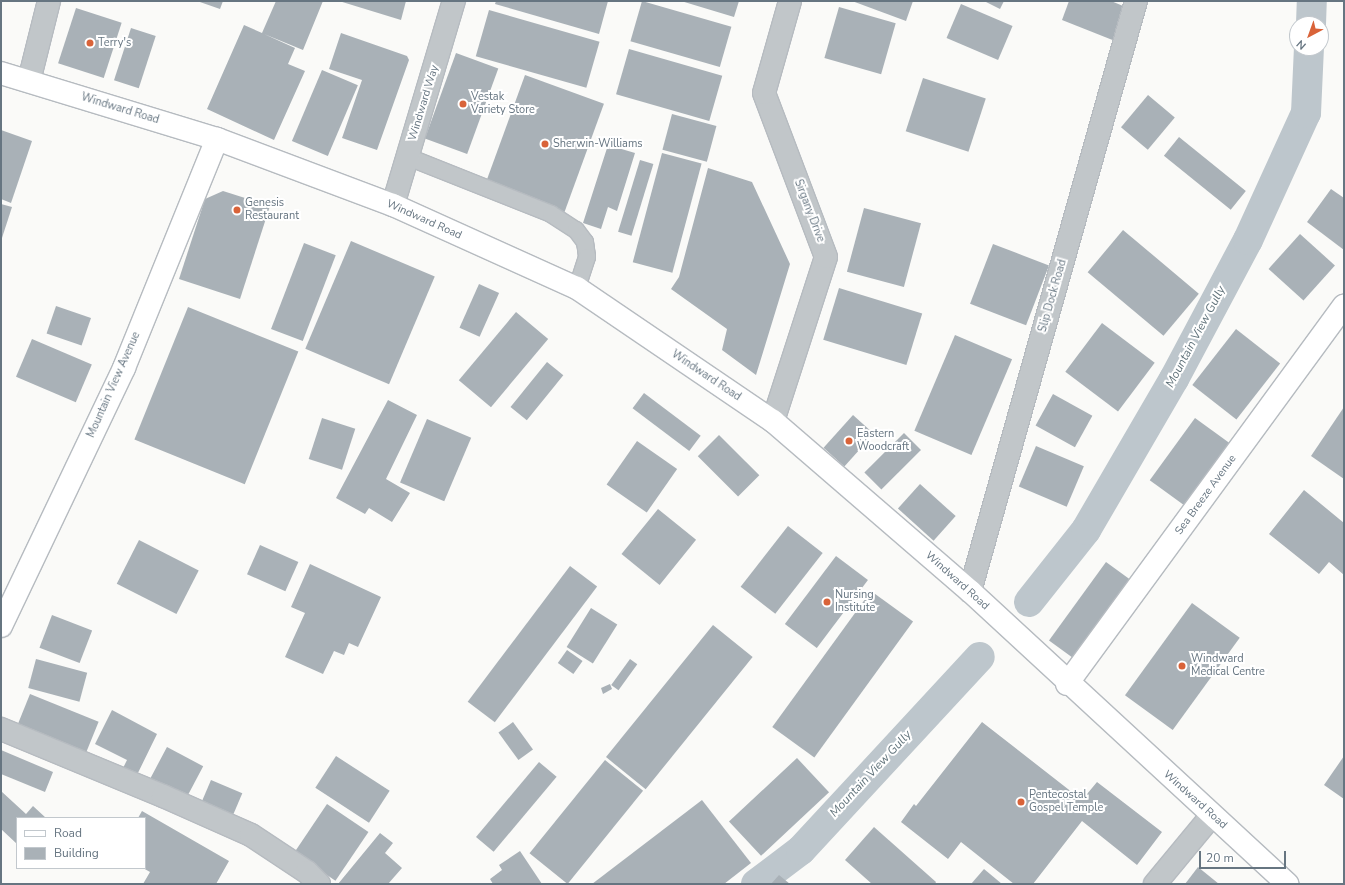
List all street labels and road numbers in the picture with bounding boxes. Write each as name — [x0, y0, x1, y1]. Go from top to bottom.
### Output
street label: Windward Way — [406, 64, 442, 142]
street label: Windward Road — [79, 91, 161, 127]
street label: Sirgany Drive — [791, 178, 827, 244]
street label: Windward Road — [384, 197, 464, 243]
street label: Slip Dock Road — [1036, 258, 1070, 334]
street label: Mountain View Avenue — [85, 330, 143, 440]
street label: Windward Road — [669, 348, 743, 404]
street label: Sea Breeze Avenue — [1173, 453, 1239, 537]
street label: Windward Road — [922, 549, 992, 613]
street label: Windward Road — [1160, 768, 1230, 832]

